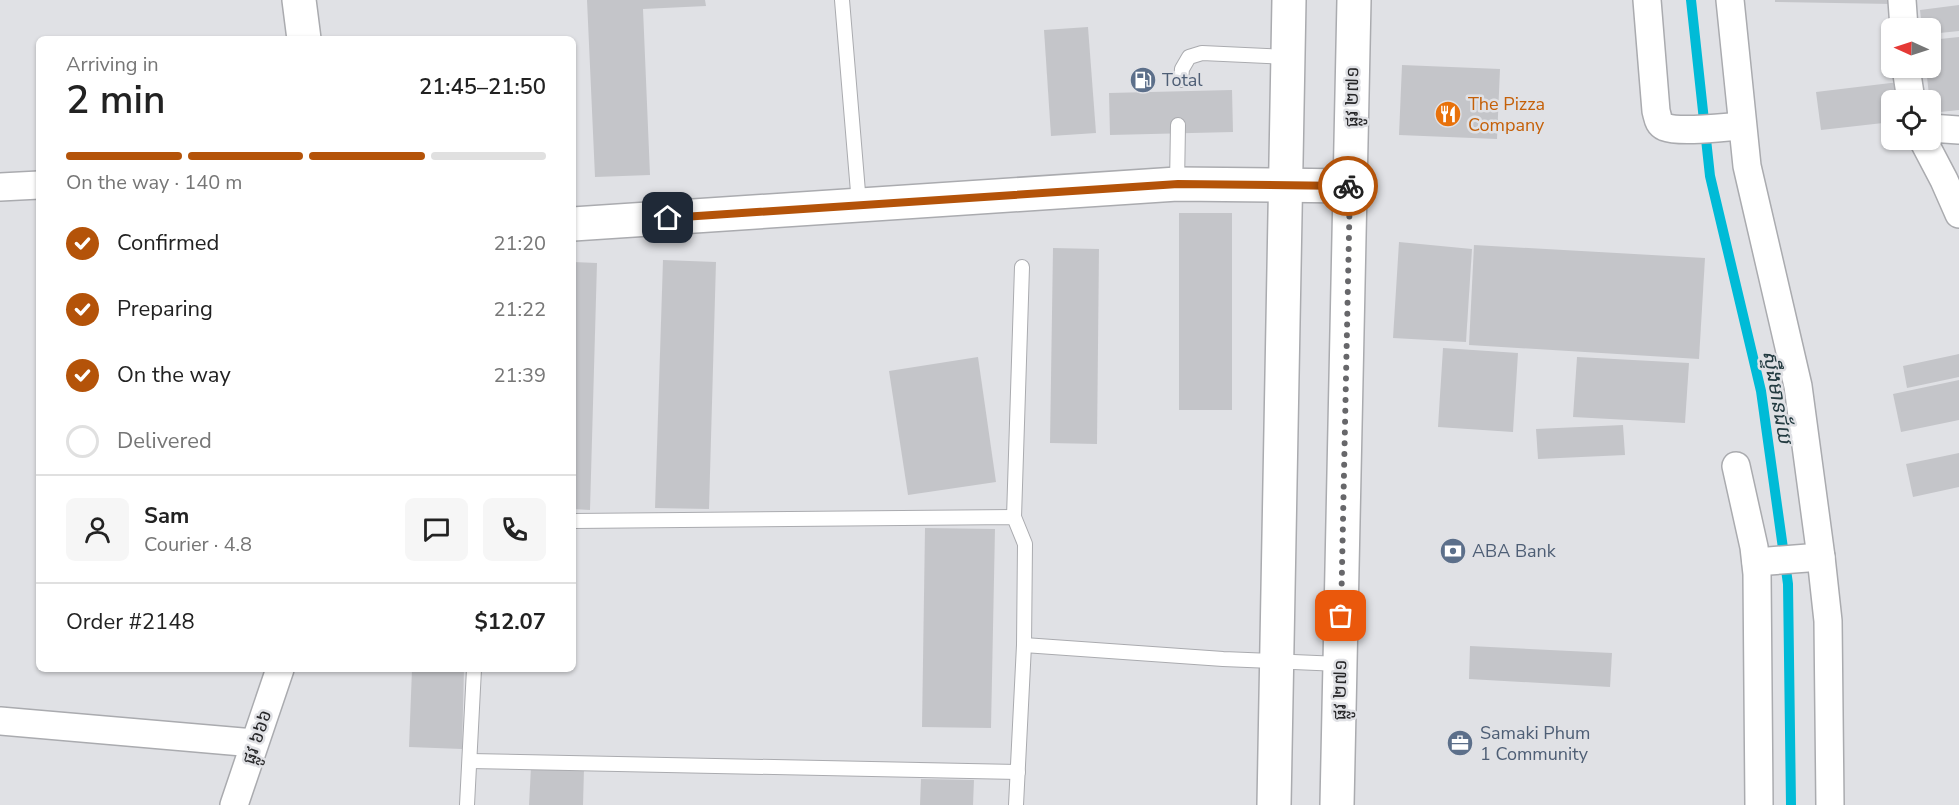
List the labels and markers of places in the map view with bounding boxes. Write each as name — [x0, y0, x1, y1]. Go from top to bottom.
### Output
fuel station icon: Total — [1128, 65, 1158, 95]
place label: Total — [1162, 68, 1203, 92]
place label: The Pizza Company — [1468, 92, 1545, 137]
restaurant icon: The Pizza Company — [1433, 99, 1463, 129]
pin — [642, 192, 693, 243]
bank icon: ABA Bank — [1438, 536, 1468, 566]
place label: ABA Bank — [1472, 539, 1557, 563]
pin — [1315, 590, 1366, 641]
place label: Samaki Phum 1 Community — [1480, 721, 1590, 766]
office icon: Samaki Phum 1 Community — [1445, 728, 1475, 758]

